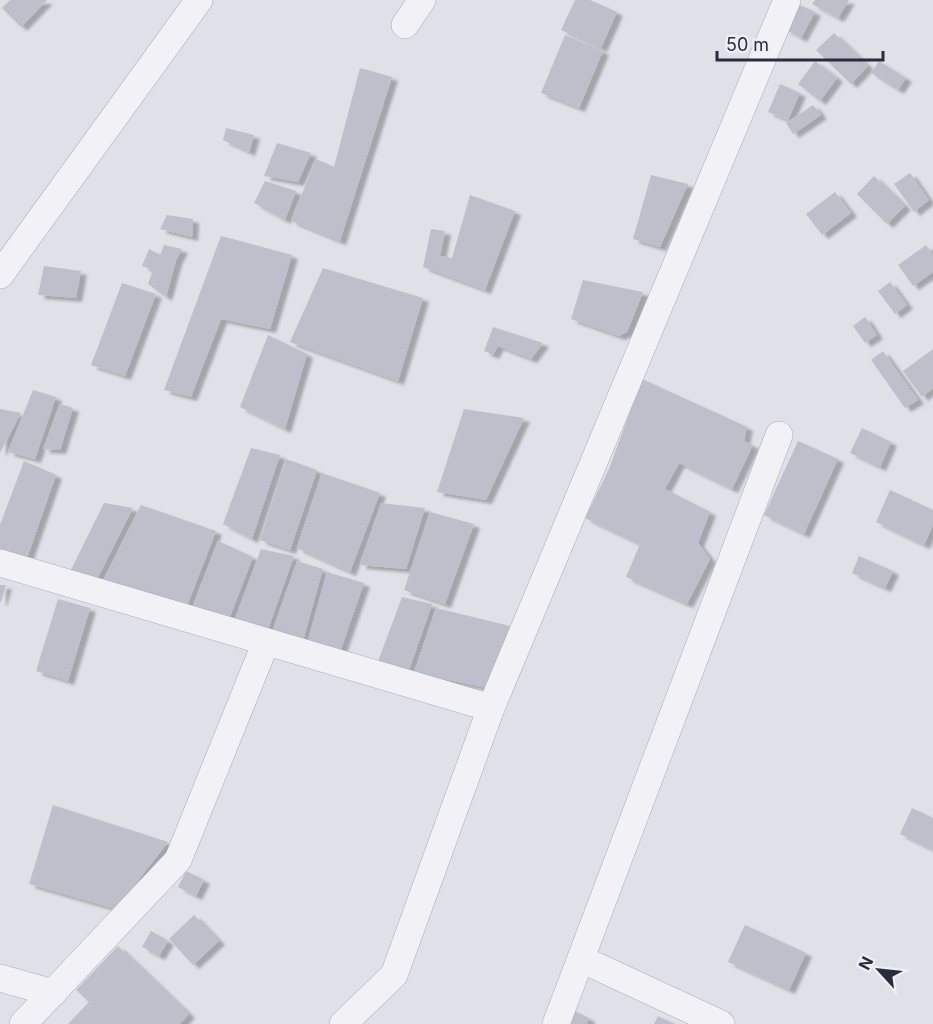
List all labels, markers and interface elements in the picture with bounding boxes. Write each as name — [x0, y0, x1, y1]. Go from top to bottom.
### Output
scale bar — [717, 24, 884, 62]
text: 50 m — [726, 34, 769, 55]
north arrow — [849, 940, 909, 1000]
text: N — [854, 953, 877, 973]

